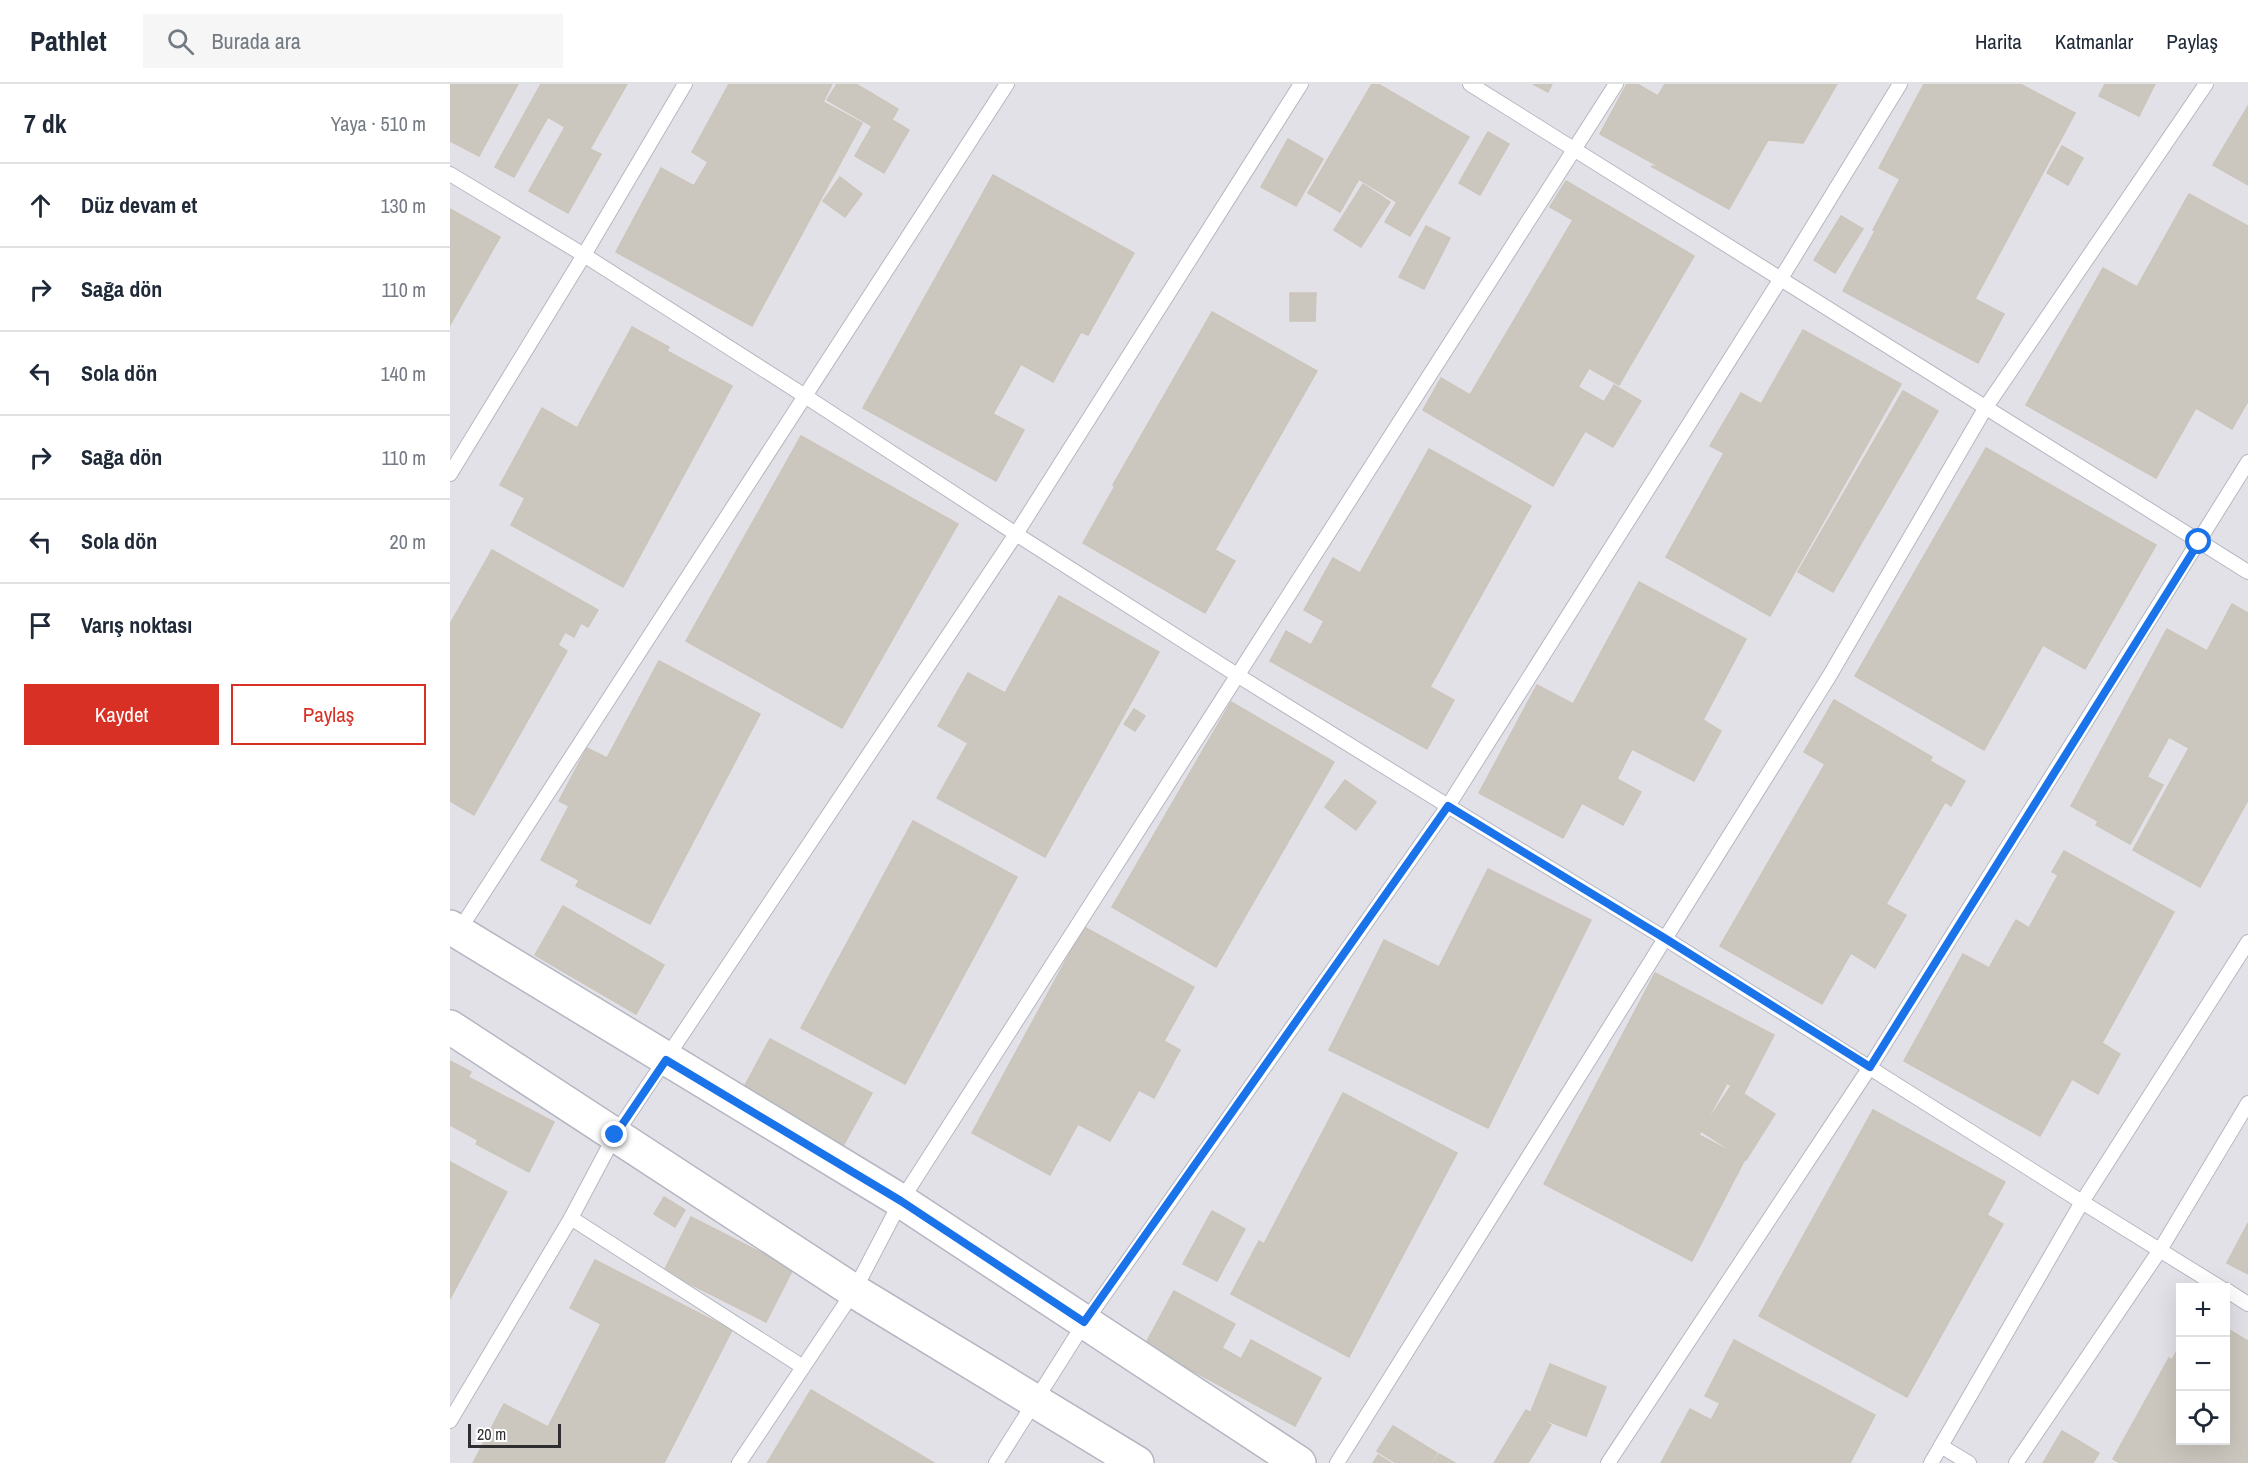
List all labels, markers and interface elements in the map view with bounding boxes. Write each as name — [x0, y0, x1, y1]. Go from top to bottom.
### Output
search box — [143, 14, 563, 68]
text: Pathlet — [30, 22, 107, 60]
icon: search — [164, 25, 197, 58]
text: Burada ara — [212, 26, 301, 56]
text: Harita — [1975, 27, 2022, 56]
text: Katmanlar — [2055, 27, 2133, 56]
text: Paylaş — [2166, 27, 2218, 56]
text: 7 dk — [24, 106, 67, 141]
text: Yaya · 510 m — [331, 110, 426, 137]
icon: ahead — [24, 189, 57, 222]
text: Düz devam et — [81, 190, 197, 220]
text: 130 m — [380, 192, 426, 219]
icon: right — [24, 273, 57, 306]
text: Sağa dön — [81, 274, 162, 304]
text: 110 m — [382, 276, 426, 303]
icon: left — [24, 357, 57, 390]
text: Sola dön — [81, 358, 157, 388]
text: 140 m — [380, 360, 426, 387]
icon: right — [24, 441, 57, 474]
text: Sağa dön — [81, 442, 162, 472]
text: 110 m — [382, 444, 426, 471]
icon: left — [24, 525, 57, 558]
text: Sola dön — [81, 526, 157, 556]
text: 20 m — [390, 528, 426, 555]
route start — [2185, 528, 2211, 554]
icon: arrive — [24, 609, 57, 642]
text: Varış noktası — [81, 610, 192, 640]
button: Kaydet — [24, 684, 219, 745]
button: Paylaş — [231, 684, 426, 745]
route end — [601, 1121, 627, 1147]
map controls — [2176, 1283, 2230, 1445]
button: + — [2176, 1283, 2230, 1337]
button: − — [2176, 1337, 2230, 1391]
button: locate — [2176, 1391, 2230, 1445]
scale bar — [468, 1421, 561, 1448]
text: 20 m — [477, 1423, 506, 1445]

